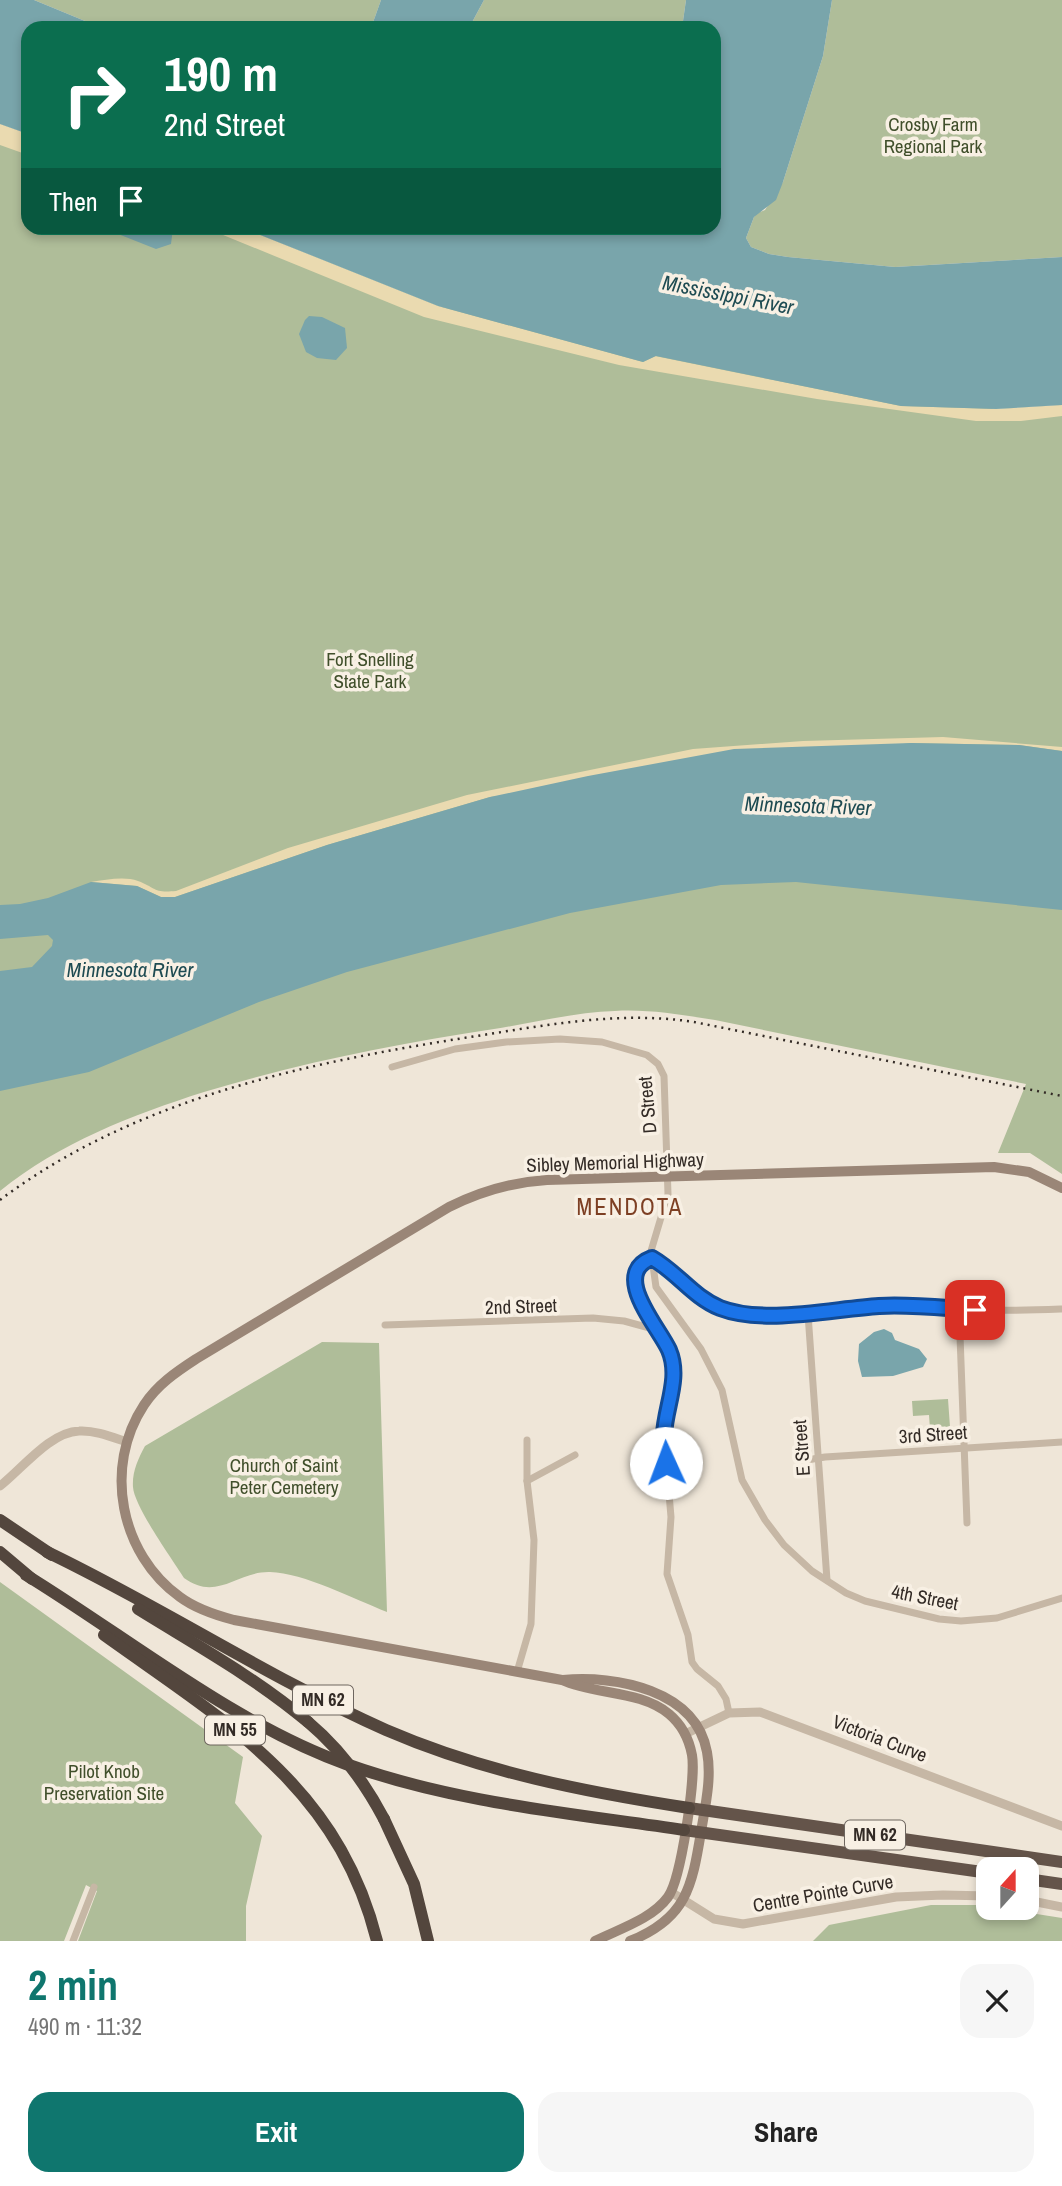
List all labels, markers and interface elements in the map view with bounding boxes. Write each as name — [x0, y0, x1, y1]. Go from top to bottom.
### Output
text: 190 m — [164, 40, 278, 106]
icon: right — [49, 49, 140, 140]
text: 2nd Street — [164, 103, 285, 146]
park label: Crosby Farm Regional Park — [884, 111, 983, 159]
icon: arrive — [112, 182, 150, 220]
text: Then — [49, 184, 98, 219]
water label: Mississippi River — [660, 268, 797, 322]
park label: Fort Snelling State Park — [326, 646, 414, 694]
water label: Minnesota River — [744, 789, 873, 822]
water label: Minnesota River — [67, 955, 194, 984]
street label: D Street — [632, 1075, 662, 1135]
street label: Sibley Memorial Highway — [526, 1146, 704, 1178]
district label: MENDOTA — [577, 1191, 683, 1222]
pin — [945, 1280, 1005, 1340]
icon: arrive — [956, 1291, 994, 1329]
street label: 2nd Street — [485, 1292, 558, 1320]
street label: E Street — [786, 1418, 816, 1477]
street label: 3rd Street — [898, 1419, 969, 1449]
position arrow — [629, 1426, 703, 1500]
park label: Church of Saint Peter Cemetery — [229, 1452, 339, 1500]
street label: 4th Street — [889, 1578, 961, 1616]
road number: MN 62 — [293, 1686, 353, 1714]
street label: Victoria Curve — [829, 1708, 931, 1768]
road number: MN 55 — [205, 1716, 265, 1744]
park label: Pilot Knob Preservation Site — [44, 1758, 164, 1806]
road number: MN 62 — [845, 1821, 905, 1850]
north arrow — [976, 1857, 1040, 1920]
map controls — [976, 1857, 1039, 1920]
street label: Centre Pointe Curve — [751, 1868, 895, 1918]
text: 2 min — [28, 1957, 118, 2013]
button: close — [960, 1964, 1034, 2038]
text: 490 m · 11:32 — [28, 2011, 142, 2042]
button: Exit — [28, 2092, 524, 2172]
button: Share — [538, 2092, 1034, 2172]

